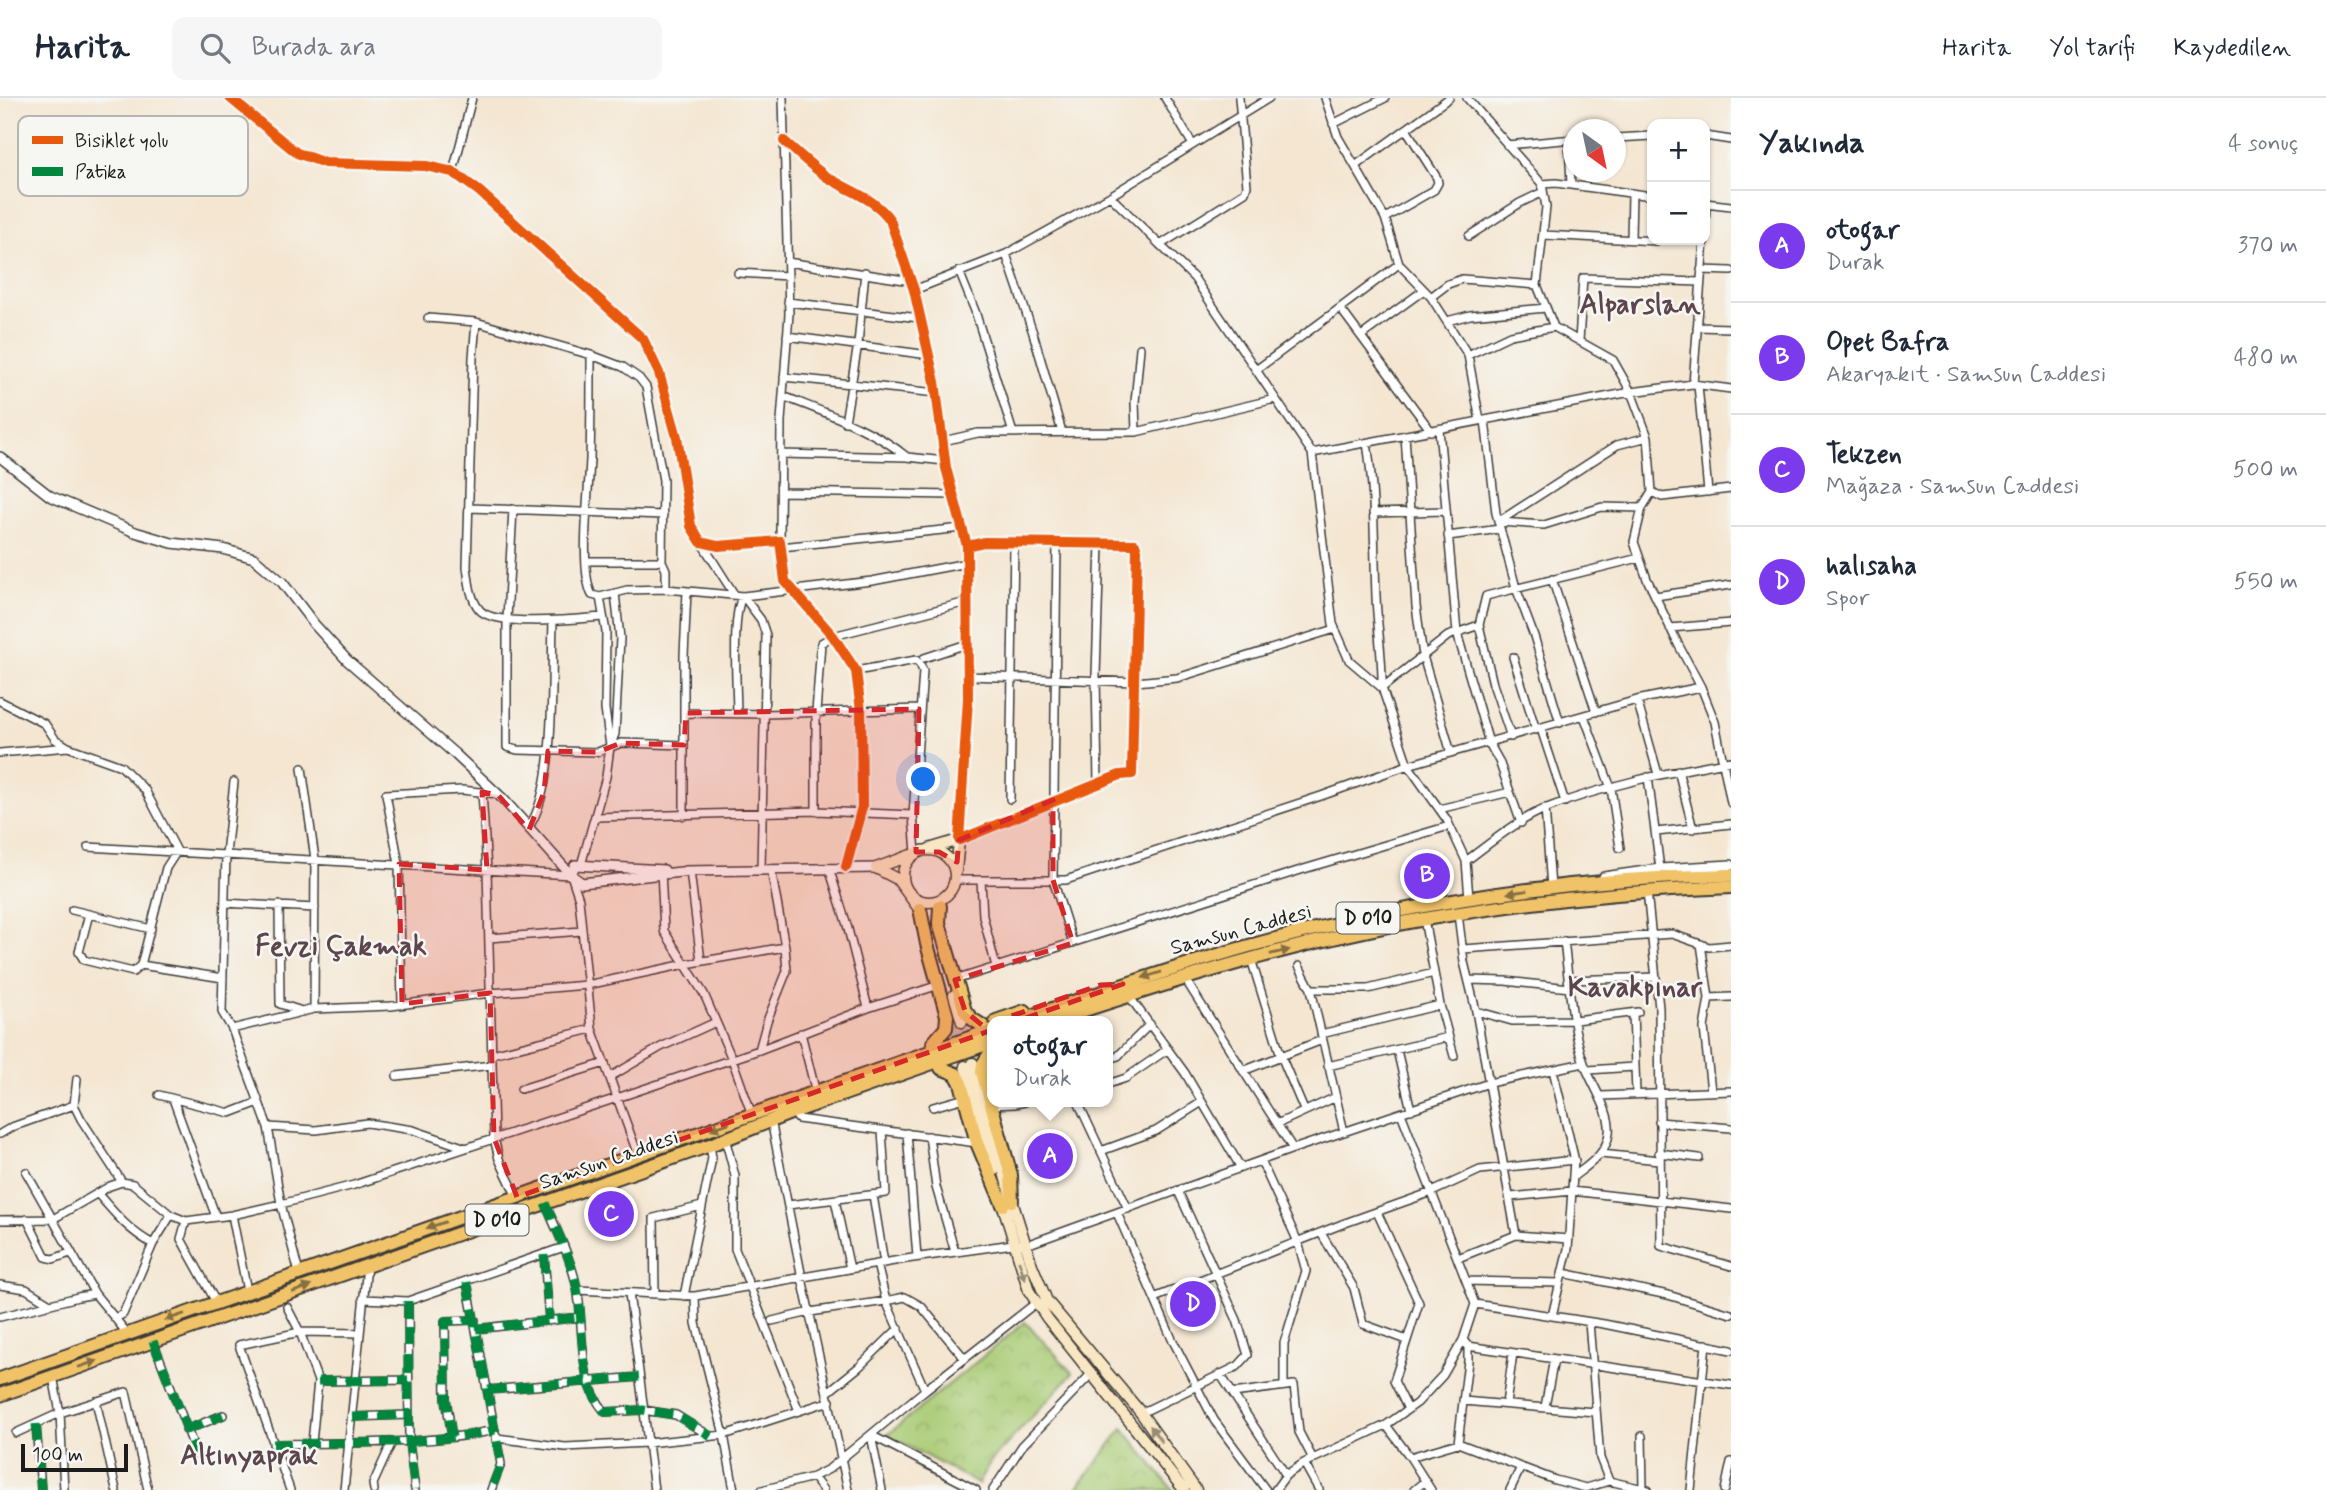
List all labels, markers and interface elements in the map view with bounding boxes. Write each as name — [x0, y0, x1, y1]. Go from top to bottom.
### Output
search box — [172, 17, 662, 80]
text: Harita — [35, 26, 130, 70]
icon: search — [196, 29, 234, 67]
text: Burada ara — [252, 31, 376, 65]
text: Harita — [1942, 33, 2011, 64]
text: Yol tarifi — [2049, 33, 2135, 64]
text: Kaydedilen — [2173, 33, 2291, 64]
legend — [18, 116, 248, 196]
north arrow — [1563, 119, 1626, 182]
map controls — [1647, 119, 1710, 245]
button: + — [1647, 119, 1710, 182]
text: Yakında — [1759, 124, 1865, 163]
text: Bisiklet yolu — [75, 129, 168, 154]
text: 4 sonuç — [2228, 129, 2298, 159]
text: Patika — [75, 160, 127, 185]
button: − — [1647, 182, 1710, 245]
text: otogar — [1826, 214, 1900, 248]
text: A — [1774, 231, 1790, 261]
text: 370 m — [2238, 231, 2298, 261]
text: Durak — [1826, 248, 1884, 278]
district label: Alparslan — [1580, 287, 1701, 324]
text: Opet Bafra — [1826, 326, 1949, 360]
text: B — [1775, 343, 1789, 373]
text: 480 m — [2234, 343, 2298, 373]
text: Akaryakıt · Samsun Caddesi — [1826, 360, 2106, 390]
text: Tekzen — [1826, 438, 1902, 472]
text: C — [1774, 455, 1790, 485]
text: 500 m — [2233, 455, 2298, 485]
text: Mağaza · Samsun Caddesi — [1826, 472, 2079, 502]
text: halısaha — [1826, 550, 1917, 584]
text: D — [1774, 567, 1790, 597]
text: 550 m — [2234, 567, 2298, 597]
text: Spor — [1826, 584, 1869, 614]
your location — [906, 762, 940, 796]
pin: B — [1404, 850, 1450, 902]
one-way arrow — [1505, 886, 1527, 897]
street label: Samsun Caddesi — [1167, 898, 1315, 962]
road number: D 010 — [1336, 902, 1400, 933]
district label: Fevzi Çakmak — [255, 929, 427, 966]
one-way arrow — [1269, 947, 1291, 958]
district label: Kavakpınar — [1568, 970, 1704, 1007]
one-way arrow — [1141, 971, 1162, 981]
popup — [987, 1016, 1113, 1107]
text: otogar — [1013, 1030, 1087, 1064]
text: Durak — [1013, 1064, 1072, 1094]
one-way arrow — [709, 1121, 730, 1132]
street label: Samsun Caddesi — [536, 1123, 682, 1197]
pin: A — [1027, 1130, 1073, 1182]
pin: C — [588, 1188, 634, 1240]
road number: D 010 — [466, 1204, 528, 1236]
one-way arrow — [425, 1220, 446, 1231]
one-way arrow — [1018, 1260, 1028, 1281]
pin: D — [1170, 1278, 1216, 1330]
one-way arrow — [292, 1283, 313, 1294]
one-way arrow — [164, 1312, 185, 1323]
one-way arrow — [77, 1358, 98, 1369]
one-way arrow — [1149, 1426, 1164, 1444]
district label: Altınyaprak — [180, 1438, 318, 1475]
scale bar — [21, 1441, 128, 1473]
text: 100 m — [32, 1443, 83, 1468]

